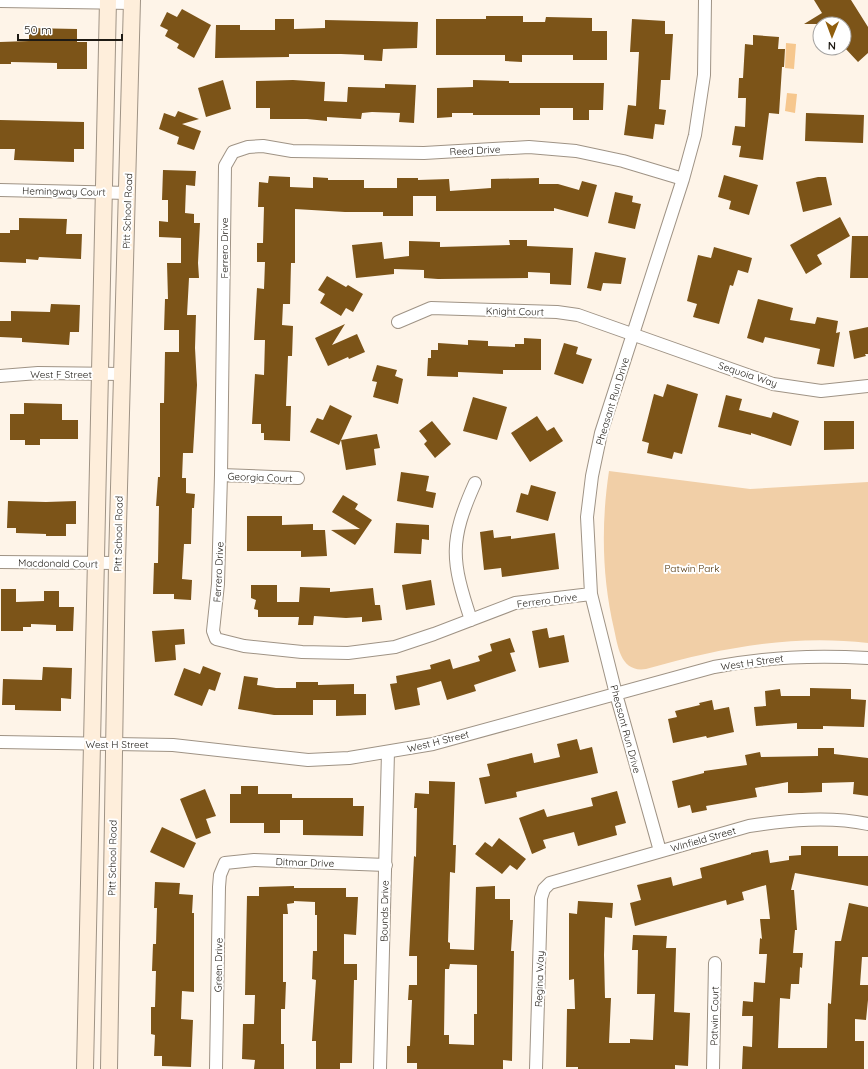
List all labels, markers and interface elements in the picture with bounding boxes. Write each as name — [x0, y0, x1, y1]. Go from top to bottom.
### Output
scale bar — [18, 16, 122, 42]
north arrow — [812, 16, 852, 56]
text: 50 m — [24, 22, 52, 37]
text: N — [828, 39, 836, 53]
street label: Reed Drive — [449, 143, 501, 158]
street label: Pitt School Road — [120, 173, 135, 249]
street label: Hemingway Court — [22, 184, 107, 199]
street label: Ferrero Drive — [218, 217, 231, 278]
street label: Knight Court — [486, 304, 545, 319]
street label: Pheasant Run Drive — [593, 355, 632, 447]
street label: Sequoia Way — [717, 359, 779, 390]
street label: West F Street — [30, 368, 92, 381]
street label: Georgia Court — [227, 470, 293, 485]
street label: Pitt School Road — [111, 496, 126, 572]
street label: Ferrero Drive — [210, 541, 227, 603]
street label: Macdonald Court — [18, 556, 99, 571]
park label: Patwin Park — [664, 562, 720, 575]
street label: Ferrero Drive — [516, 590, 578, 611]
street label: West H Street — [720, 652, 785, 673]
street label: Pheasant Run Drive — [607, 683, 644, 775]
street label: West H Street — [406, 727, 471, 755]
street label: West H Street — [85, 738, 149, 751]
street label: Pitt School Road — [105, 820, 120, 896]
street label: Winfield Street — [669, 824, 738, 855]
street label: Ditmar Drive — [275, 855, 335, 870]
street label: Bounds Drive — [377, 880, 392, 942]
street label: Green Drive — [212, 937, 225, 992]
street label: Regina Way — [532, 951, 547, 1007]
street label: Patwin Court — [707, 986, 722, 1046]

